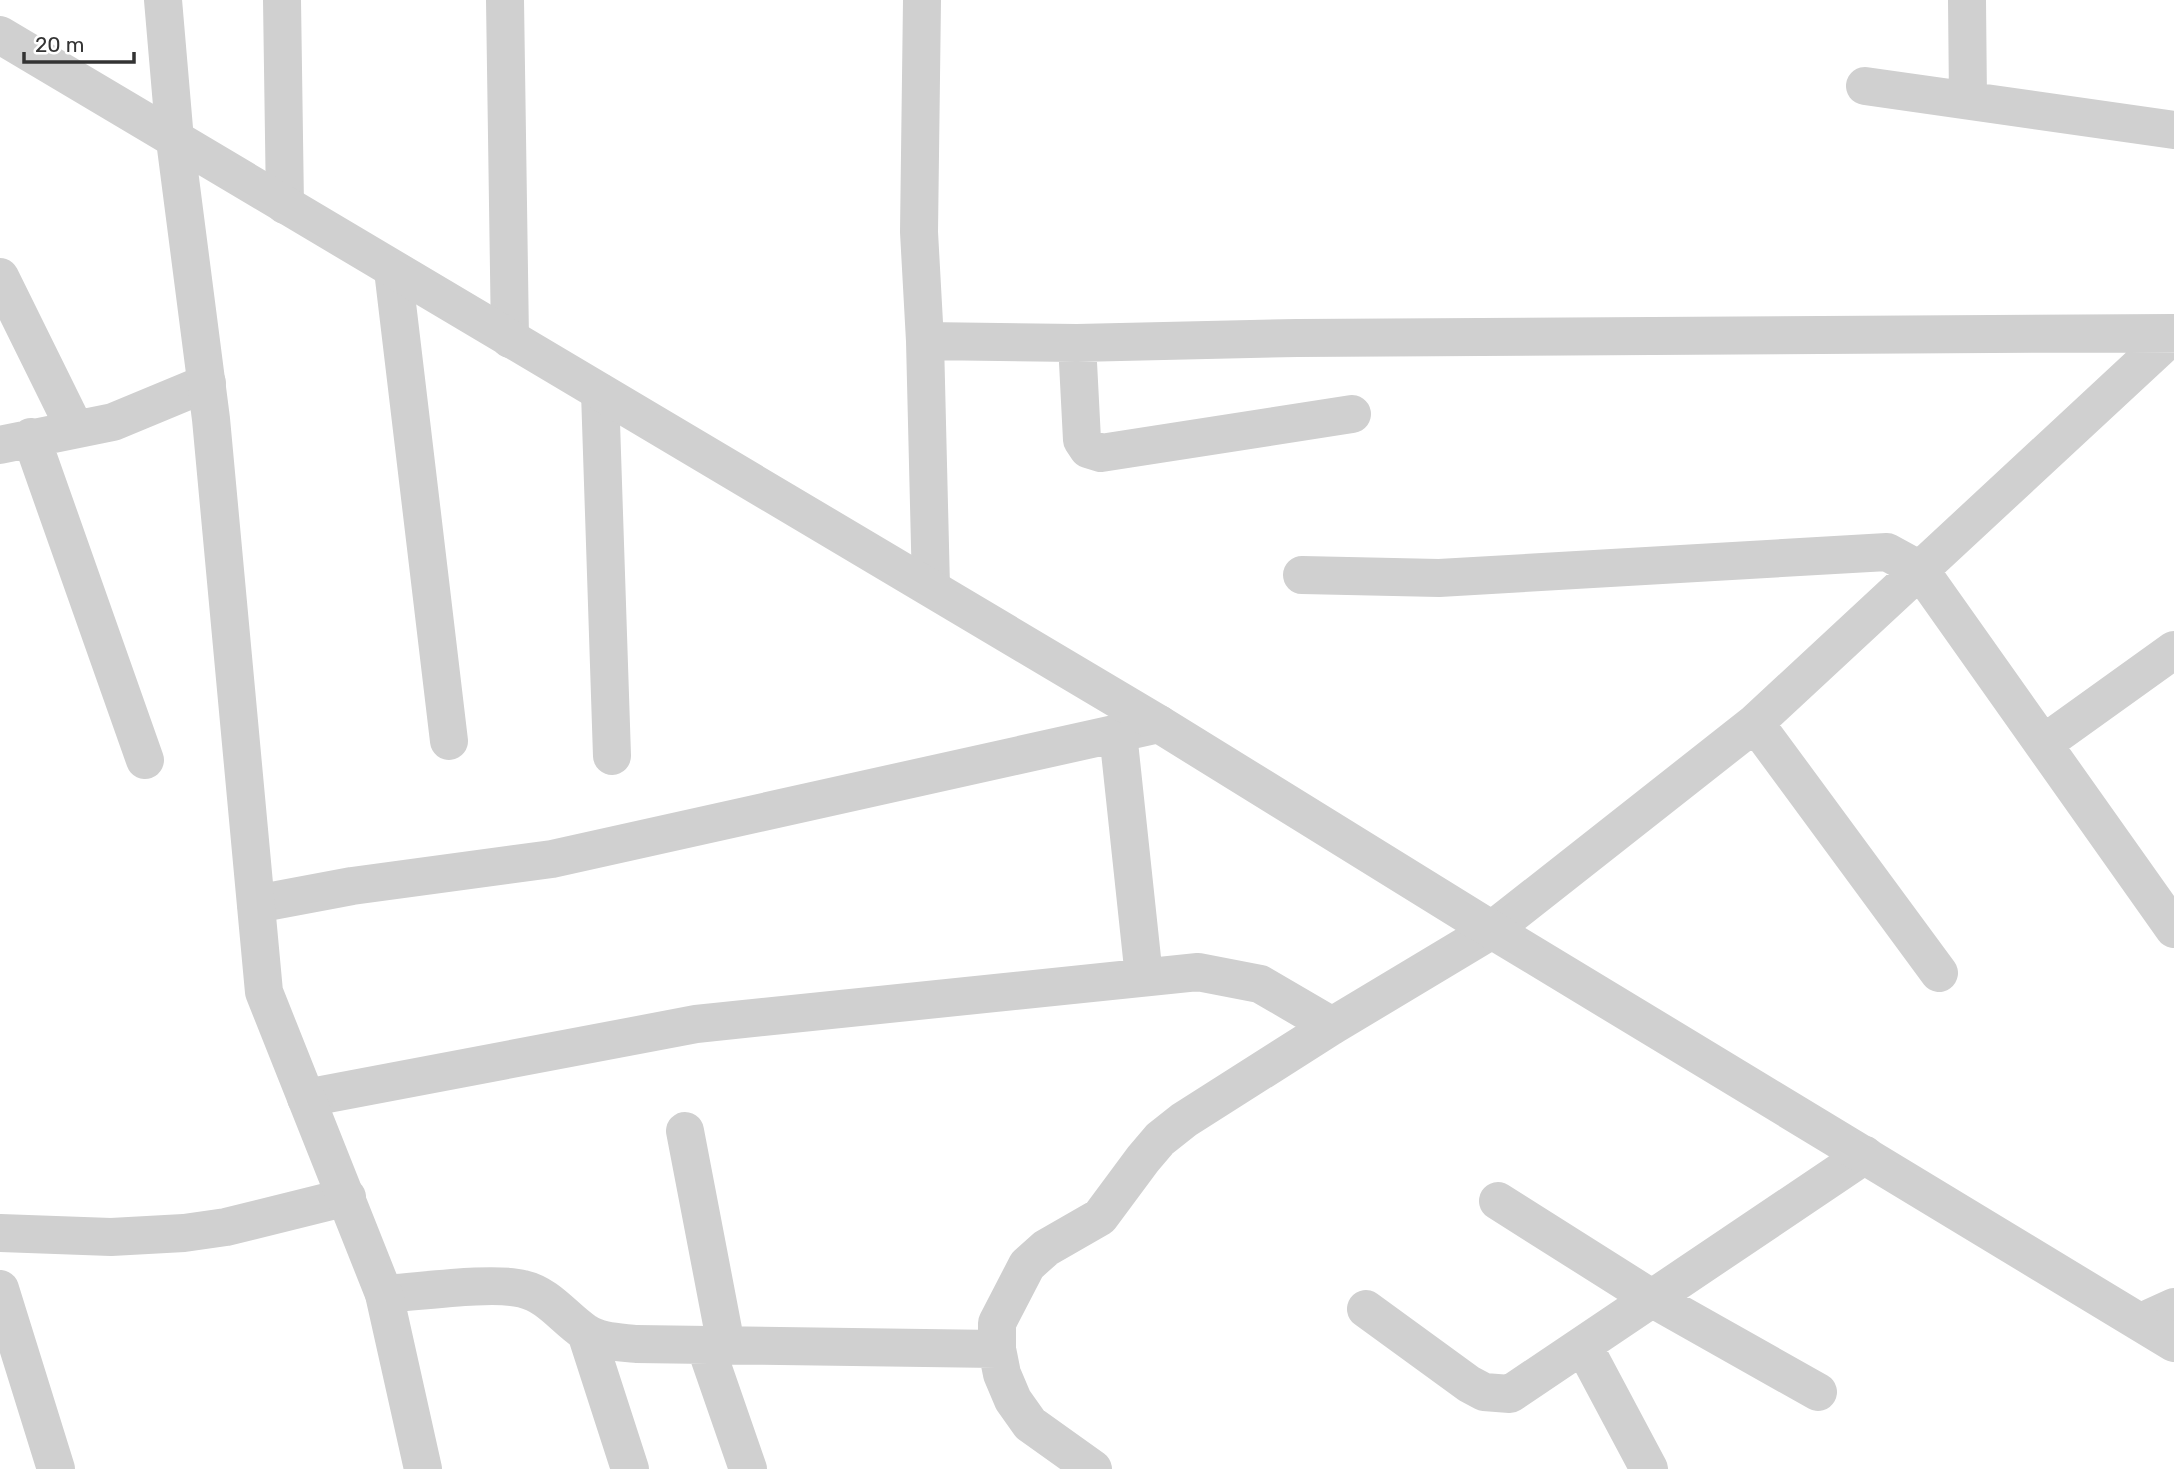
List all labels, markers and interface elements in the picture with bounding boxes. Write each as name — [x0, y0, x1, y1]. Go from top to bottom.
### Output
scale bar — [24, 21, 135, 65]
text: 20 m — [35, 32, 84, 57]

